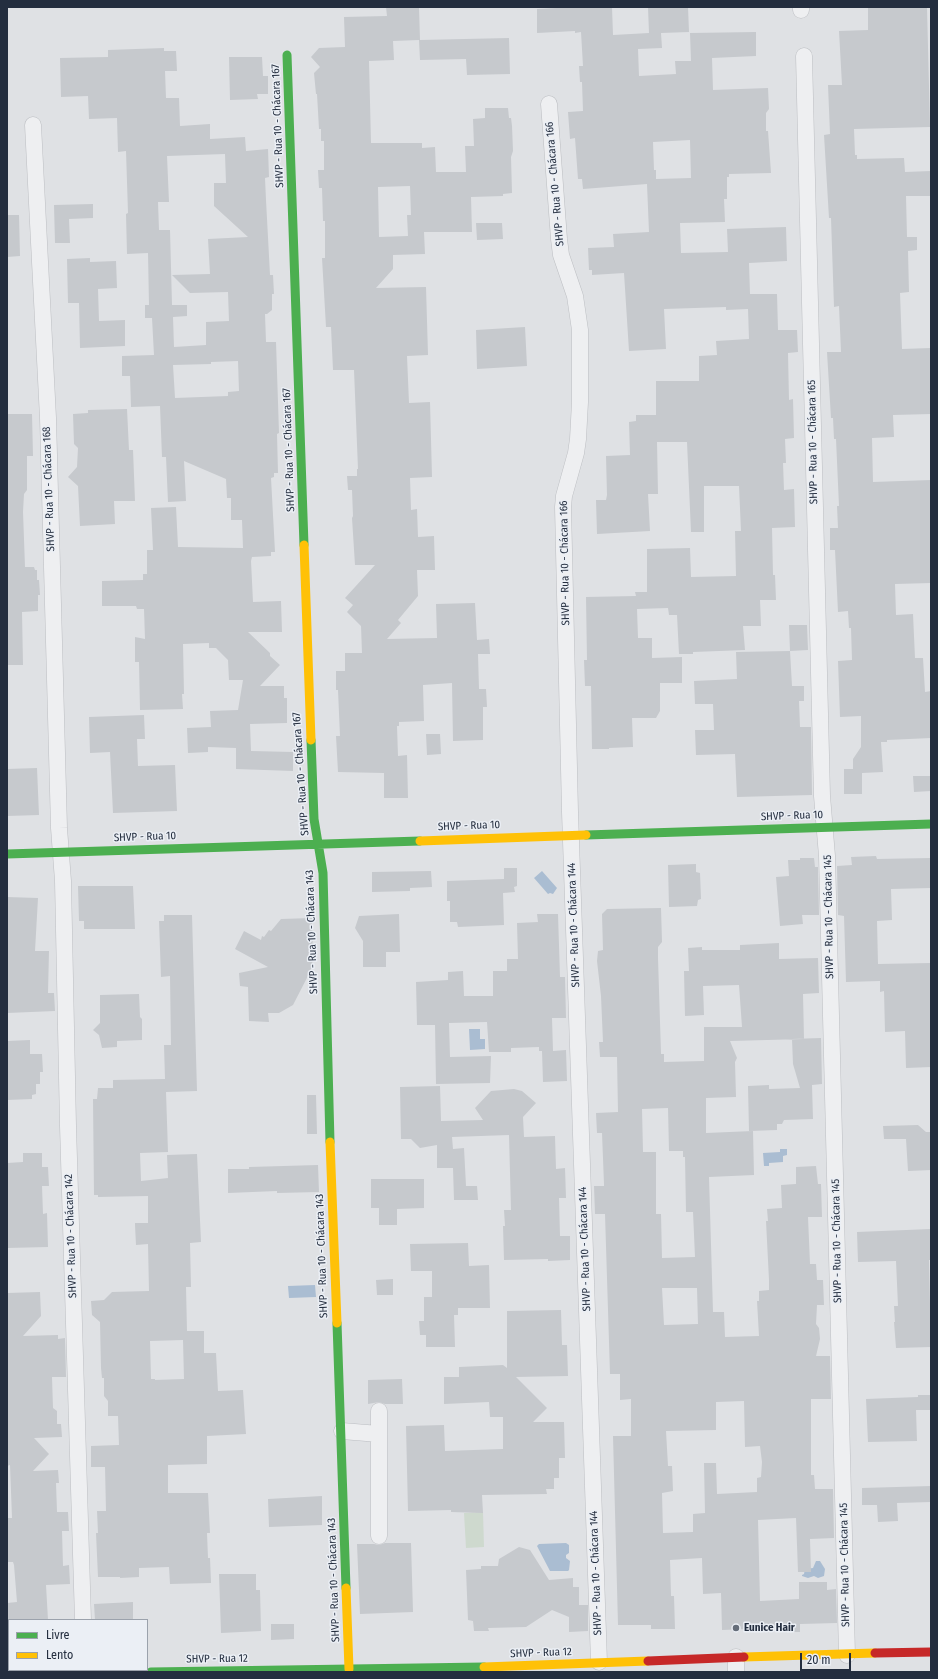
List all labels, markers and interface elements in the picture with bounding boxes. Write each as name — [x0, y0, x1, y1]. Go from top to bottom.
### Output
street label: SHVP - Rua 10 - Chácara 167 — [269, 64, 287, 188]
street label: SHVP - Rua 10 - Chácara 166 — [543, 121, 567, 247]
street label: SHVP - Rua 10 - Chácara 165 — [805, 380, 821, 504]
street label: SHVP - Rua 10 - Chácara 167 — [280, 388, 298, 512]
street label: SHVP - Rua 10 - Chácara 168 — [40, 426, 58, 552]
street label: SHVP - Rua 10 - Chácara 166 — [557, 500, 573, 626]
street label: SHVP - Rua 10 - Chácara 167 — [290, 712, 312, 836]
street label: SHVP - Rua 10 — [761, 808, 823, 824]
street label: SHVP - Rua 10 — [438, 818, 500, 834]
street label: SHVP - Rua 10 — [114, 829, 176, 845]
street label: SHVP - Rua 10 - Chácara 145 — [821, 855, 837, 979]
street label: SHVP - Rua 10 - Chácara 144 — [565, 862, 583, 988]
street label: SHVP - Rua 10 - Chácara 143 — [303, 870, 321, 994]
street label: SHVP - Rua 10 - Chácara 142 — [62, 1174, 80, 1298]
street label: SHVP - Rua 10 - Chácara 145 — [829, 1179, 845, 1303]
street label: SHVP - Rua 10 - Chácara 144 — [576, 1186, 594, 1312]
street label: SHVP - Rua 10 - Chácara 143 — [313, 1194, 331, 1318]
street label: SHVP - Rua 10 - Chácara 145 — [837, 1503, 853, 1627]
street label: SHVP - Rua 10 - Chácara 144 — [587, 1510, 605, 1636]
street label: SHVP - Rua 10 - Chácara 143 — [325, 1518, 343, 1642]
legend — [8, 1619, 148, 1671]
place label: Eunice Hair — [744, 1621, 795, 1635]
marker: Eunice Hair — [731, 1623, 741, 1633]
text: Livre — [46, 1628, 69, 1642]
street label: SHVP - Rua 12 — [510, 1645, 572, 1661]
scale bar — [802, 1645, 853, 1671]
text: Lento — [46, 1648, 73, 1662]
street label: SHVP - Rua 12 — [186, 1652, 248, 1666]
text: 20 m — [807, 1653, 831, 1667]

